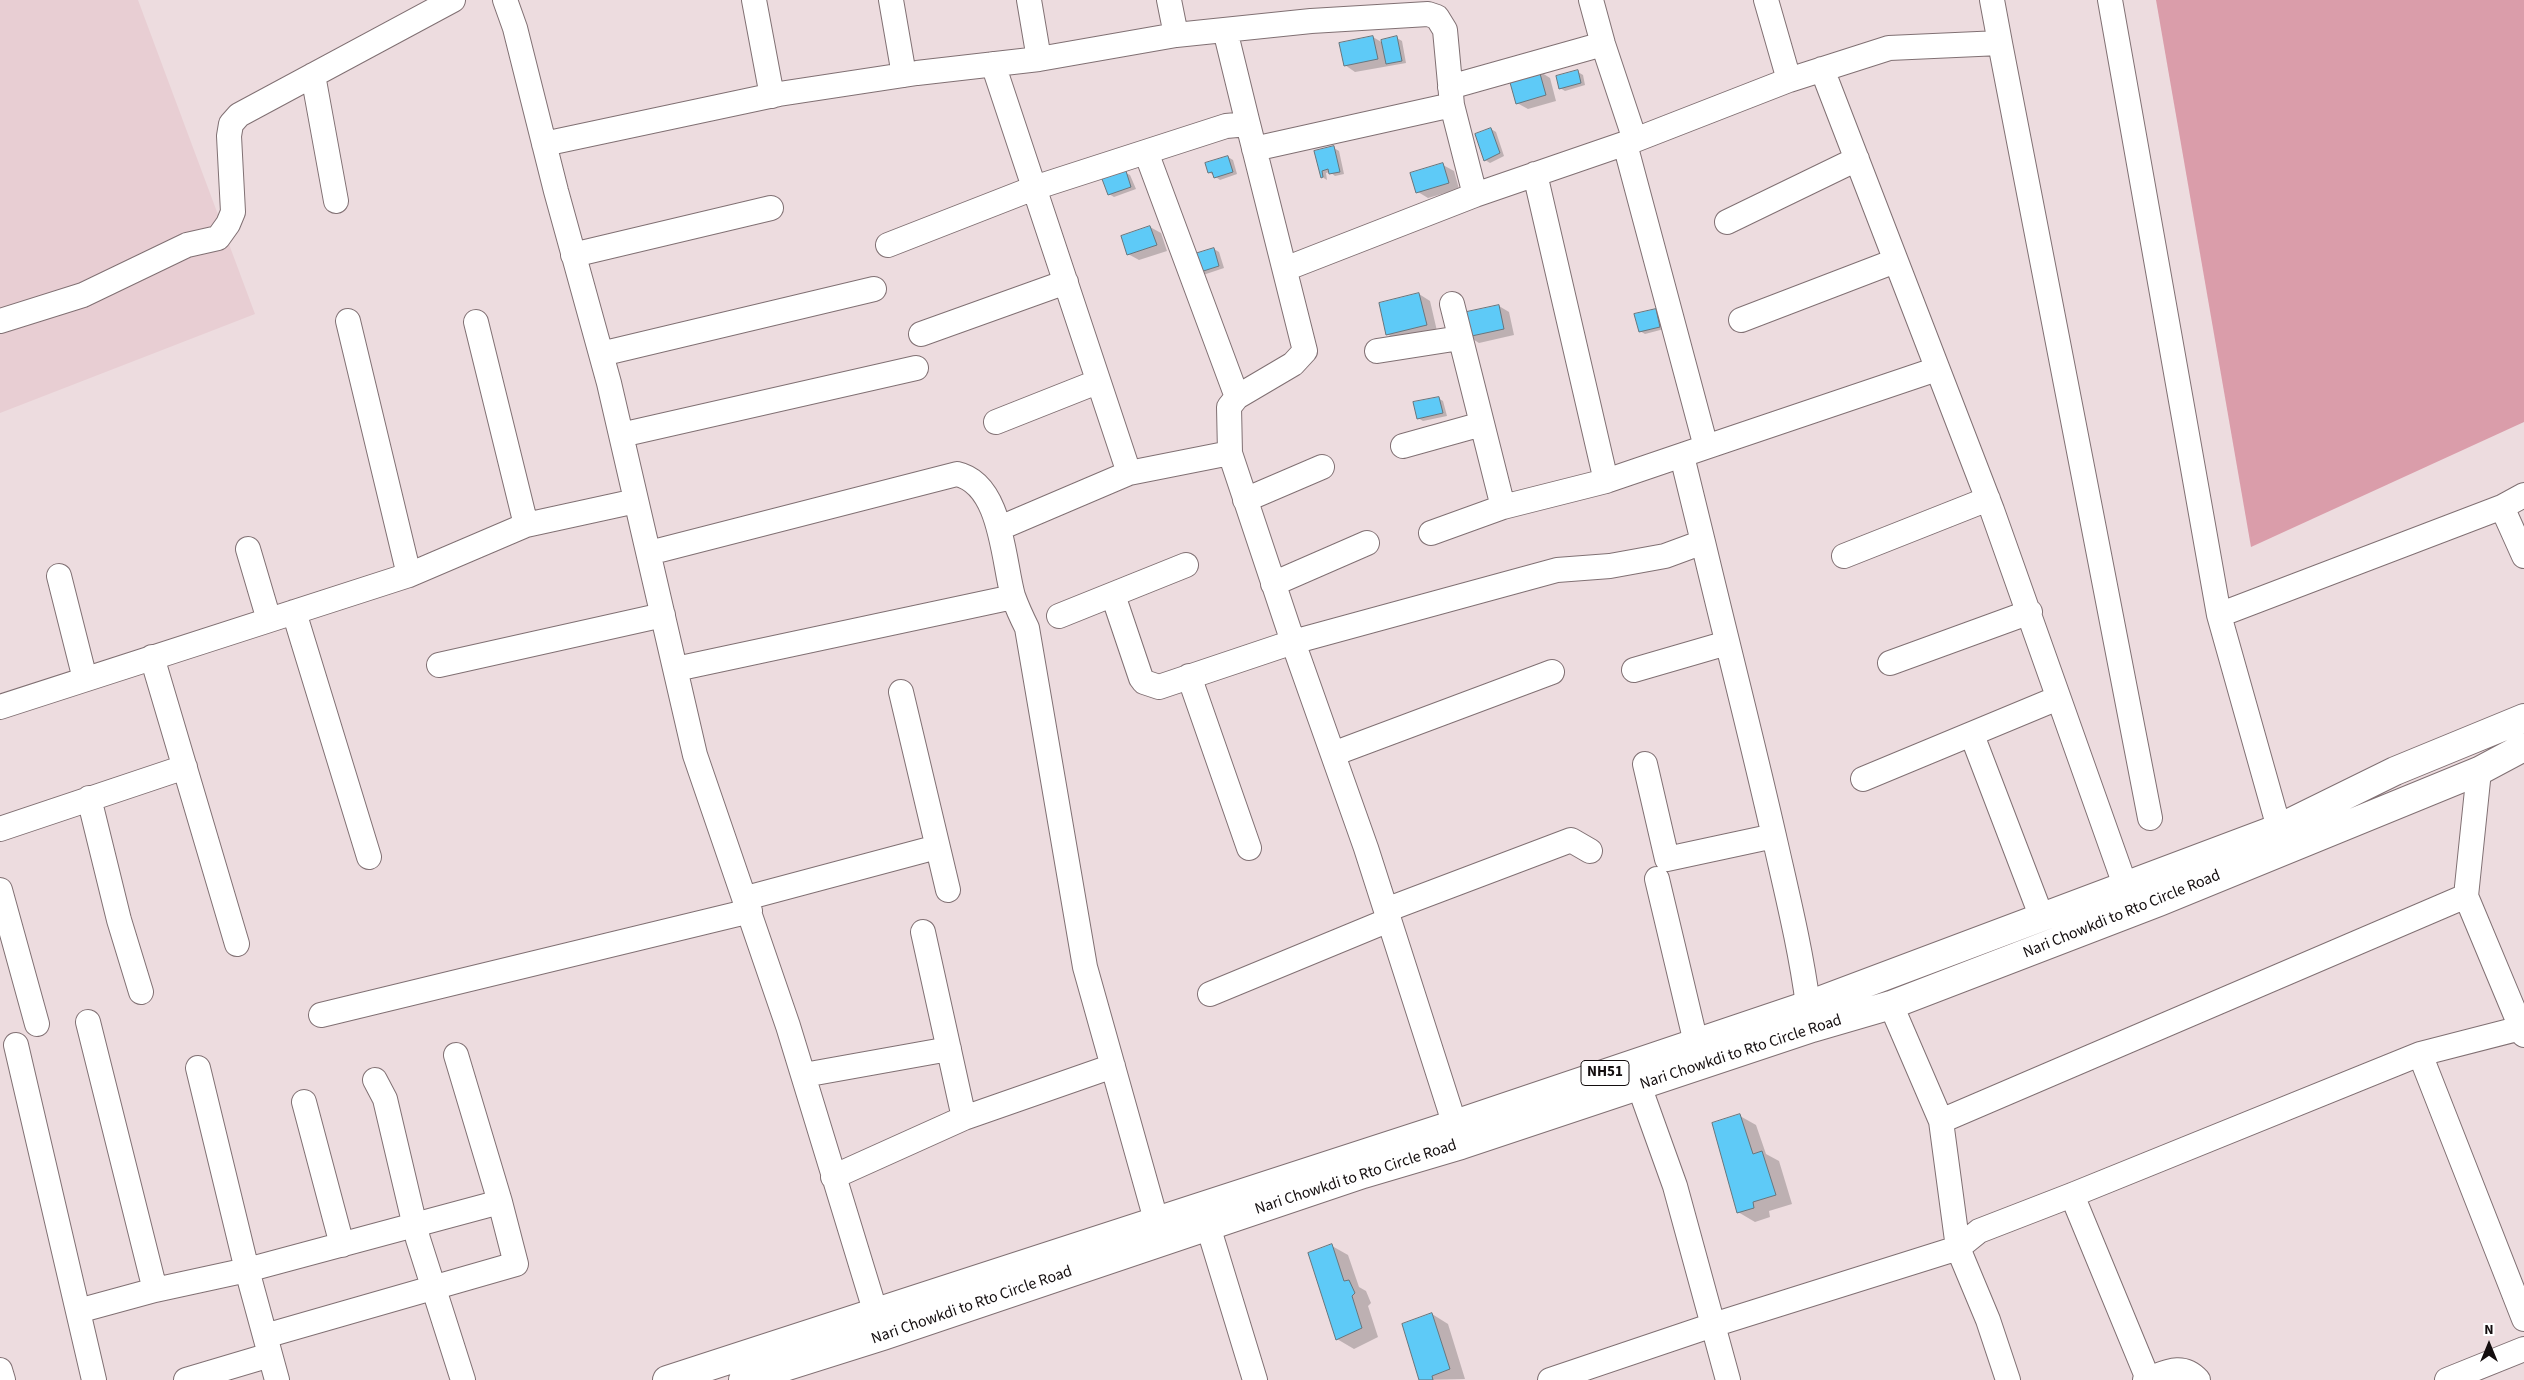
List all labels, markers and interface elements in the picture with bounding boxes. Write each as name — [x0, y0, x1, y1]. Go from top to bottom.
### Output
street label: Nari Chowkdi to Rto Circle Road — [2020, 867, 2224, 963]
street label: Nari Chowkdi to Rto Circle Road — [1638, 1011, 1844, 1095]
road number: NH51 — [1581, 1060, 1629, 1086]
street label: Nari Chowkdi to Rto Circle Road — [1253, 1136, 1459, 1220]
street label: Nari Chowkdi to Rto Circle Road — [869, 1263, 1075, 1349]
north arrow — [2464, 1320, 2514, 1370]
text: N — [2484, 1320, 2494, 1340]

